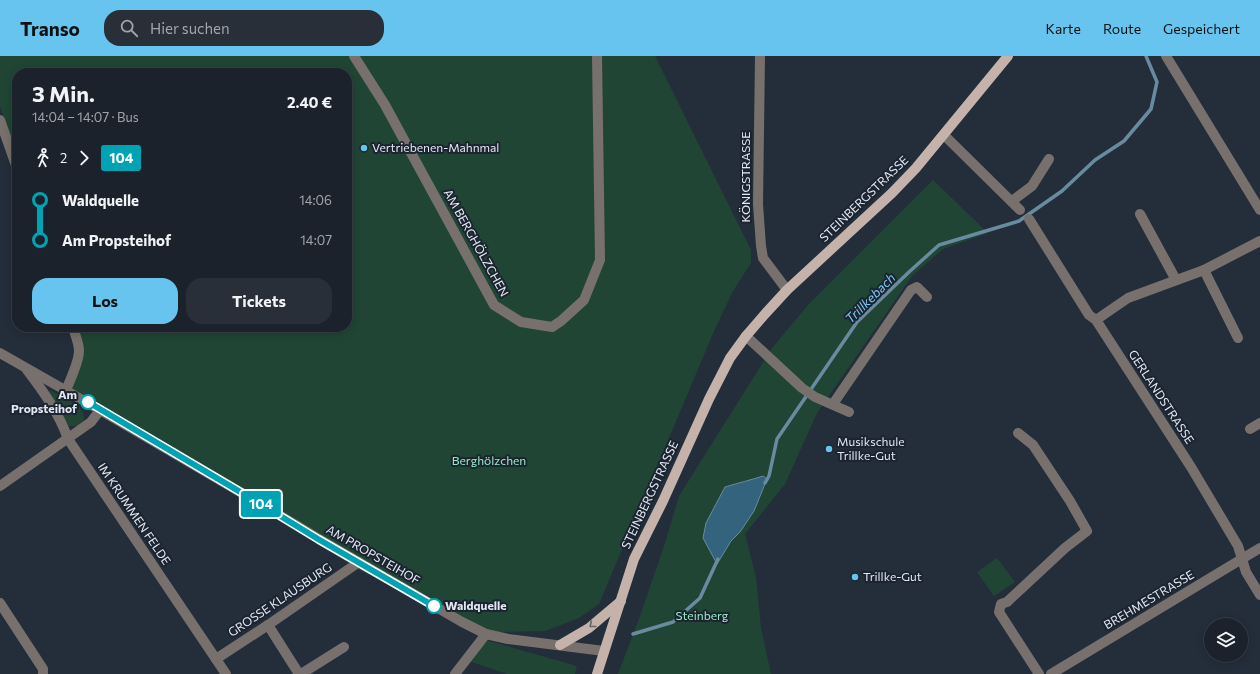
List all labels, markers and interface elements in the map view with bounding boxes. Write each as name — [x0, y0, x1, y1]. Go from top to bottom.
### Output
search box — [104, 10, 384, 46]
text: Transo — [20, 17, 80, 40]
icon: search — [118, 17, 140, 39]
text: Hier suchen — [150, 19, 230, 37]
text: Karte — [1046, 20, 1081, 37]
text: Route — [1103, 20, 1141, 37]
text: Gespeichert — [1163, 20, 1240, 37]
text: 3 Min. — [32, 80, 95, 107]
text: 2.40 € — [287, 93, 332, 111]
text: 14:04 – 14:07 · Bus — [32, 109, 139, 125]
street label: KÖNIGSTRASSE — [738, 132, 752, 222]
place label: Vertriebenen-Mahnmal — [372, 140, 499, 154]
marker: Vertriebenen-Mahnmal — [359, 143, 369, 153]
icon: walk — [32, 147, 54, 169]
icon: forward — [73, 147, 95, 169]
text: 104 — [109, 149, 133, 166]
text: 2 — [60, 150, 67, 166]
street label: STEINBERGSTRASSE — [816, 152, 911, 244]
street label: AM BERGHÖLZCHEN — [442, 186, 512, 299]
text: Waldquelle — [62, 191, 139, 209]
text: 14:06 — [299, 192, 332, 208]
text: Am Propsteihof — [62, 231, 171, 249]
text: 14:07 — [300, 232, 332, 248]
water label: Trillkebach — [842, 270, 898, 326]
button: Los — [32, 278, 178, 324]
button: Tickets — [186, 278, 332, 324]
street label: GERLANDSTRASSE — [1126, 347, 1197, 446]
place label: Am Propsteihof — [11, 387, 77, 415]
marker: Am Propsteihof — [80, 394, 96, 410]
place label: Musikschule Trillke-Gut — [837, 434, 905, 462]
street label: STEINBERGSTRASSE — [618, 438, 680, 551]
marker: Musikschule Trillke-Gut — [824, 444, 834, 454]
park label: Berghölzchen — [452, 453, 526, 467]
street label: IM KRUMMEN FELDE — [95, 460, 174, 567]
line badge: 104 — [238, 491, 284, 517]
text: 104 — [249, 495, 273, 512]
street label: AM PROPSTEIHOF — [324, 522, 423, 587]
street label: GROSSE KLAUSBURG — [225, 559, 334, 639]
street label: BREHMESTRASSE — [1101, 567, 1196, 632]
place label: Trillke-Gut — [863, 569, 922, 583]
marker: Trillke-Gut — [850, 572, 860, 582]
marker: Waldquelle — [426, 598, 442, 614]
place label: Waldquelle — [445, 598, 507, 612]
park label: Steinberg — [676, 608, 729, 622]
map controls — [1204, 618, 1248, 662]
button: layers — [1204, 618, 1248, 662]
one-way arrow — [589, 620, 597, 627]

